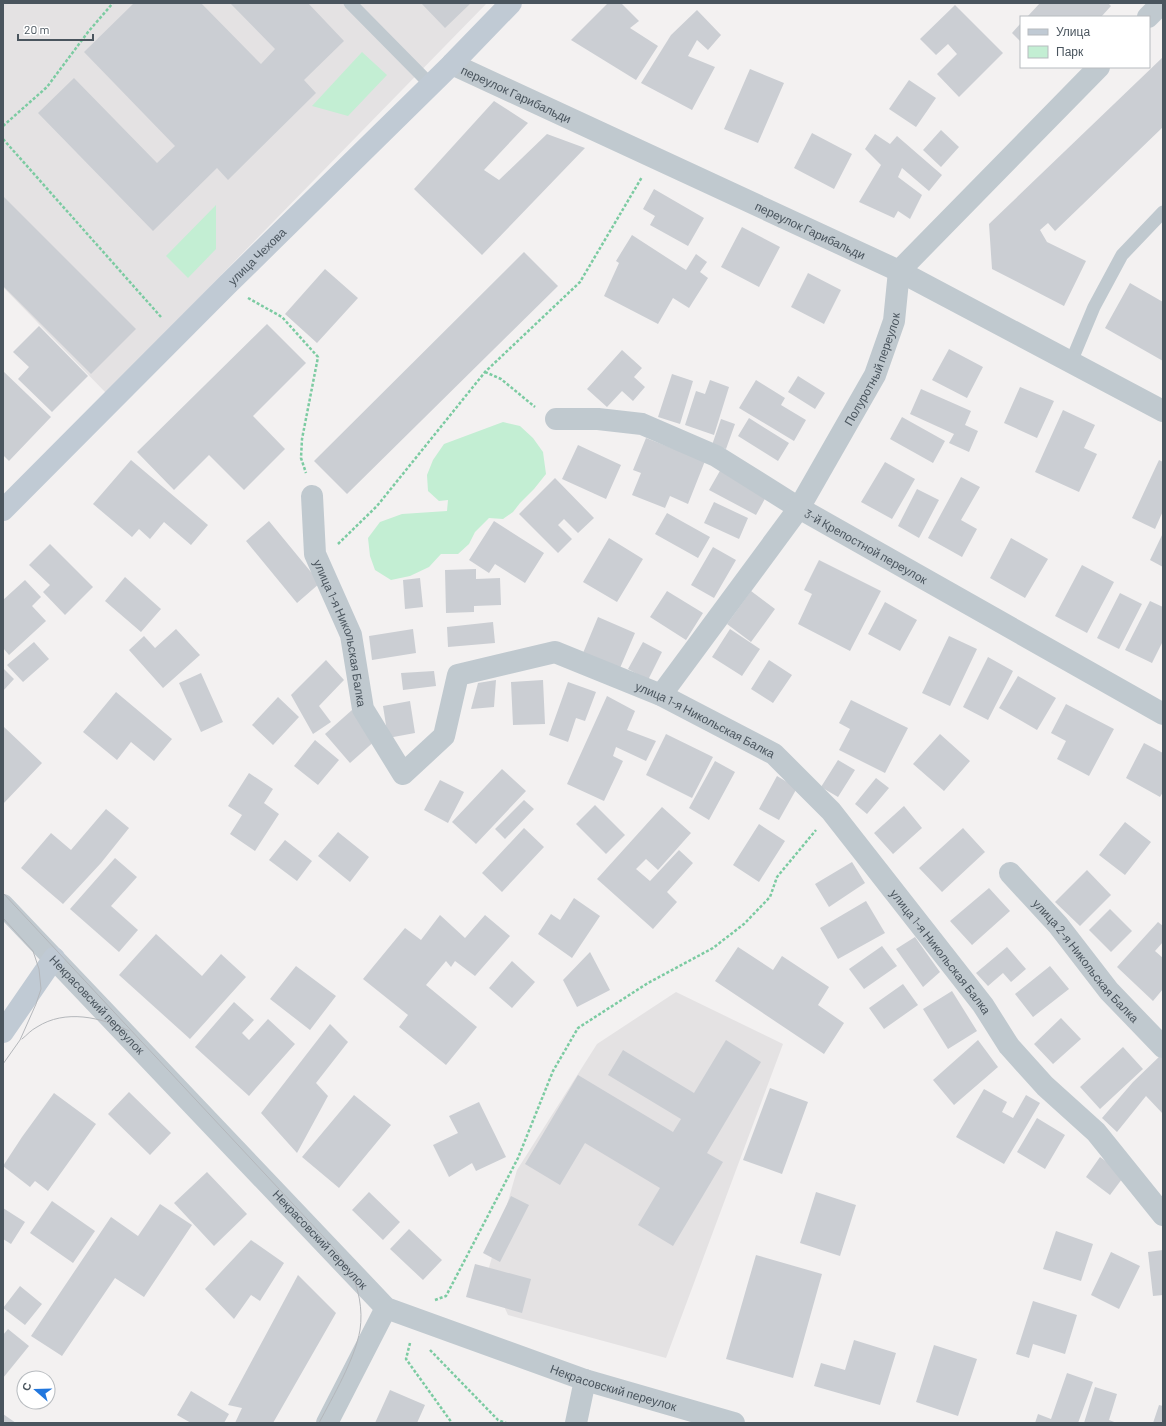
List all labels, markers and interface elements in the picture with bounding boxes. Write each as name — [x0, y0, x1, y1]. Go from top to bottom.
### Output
scale bar — [18, 16, 93, 42]
legend — [1020, 16, 1150, 68]
text: 20 m — [24, 22, 50, 36]
text: Улица — [1056, 24, 1090, 39]
text: Парк — [1056, 44, 1084, 59]
street label: переулок Гарибальди — [459, 62, 574, 125]
street label: переулок Гарибальди — [753, 198, 868, 262]
street label: улица Чехова — [225, 224, 289, 288]
street label: Полуротный переулок — [841, 311, 902, 428]
street label: 3-й Крепостной переулок — [802, 506, 931, 587]
street label: улица 1-я Никольская Балка — [310, 557, 370, 708]
street label: улица 1-я Никольская Балка — [633, 678, 778, 760]
street label: улица 1-я Никольская Балка — [887, 886, 994, 1017]
street label: улица 2-я Никольская Балка — [1030, 896, 1142, 1025]
street label: Некрасовский переулок — [47, 952, 148, 1057]
street label: Некрасовский переулок — [270, 1187, 371, 1292]
street label: Некрасовский переулок — [549, 1361, 679, 1413]
north arrow — [16, 1370, 56, 1410]
text: С — [19, 1380, 34, 1392]

